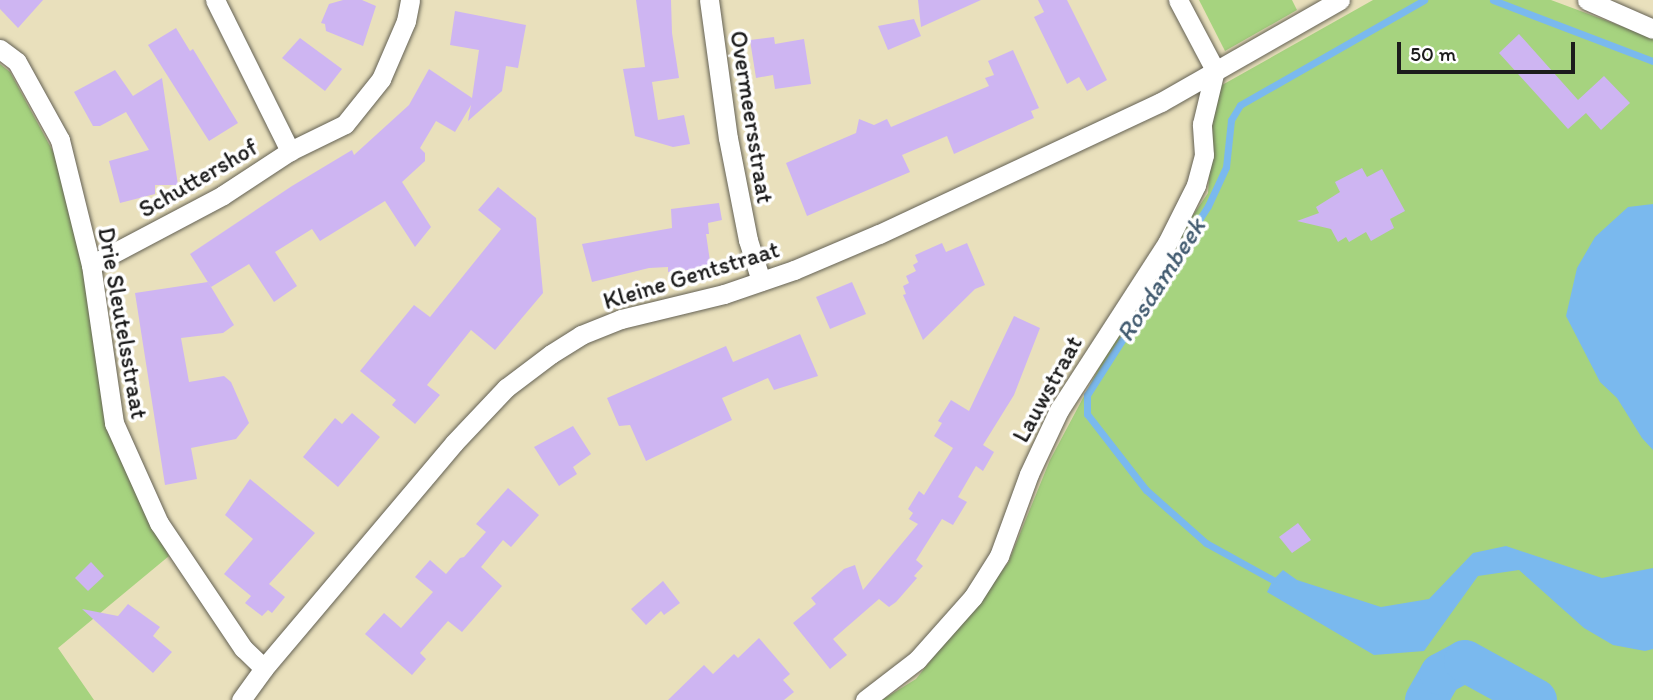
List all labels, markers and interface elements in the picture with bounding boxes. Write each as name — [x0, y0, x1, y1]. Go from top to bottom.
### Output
scale bar — [1401, 28, 1580, 72]
street label: Overmeersstraat — [724, 29, 780, 205]
text: 50 m — [1410, 41, 1456, 66]
street label: Schuttershof — [133, 132, 263, 224]
water label: Rosdambeek — [1110, 212, 1212, 348]
street label: Drie Sleutelsstraat — [92, 225, 154, 421]
street label: Kleine Gentstraat — [600, 235, 782, 315]
street label: Lauwstraat — [1006, 331, 1088, 447]

